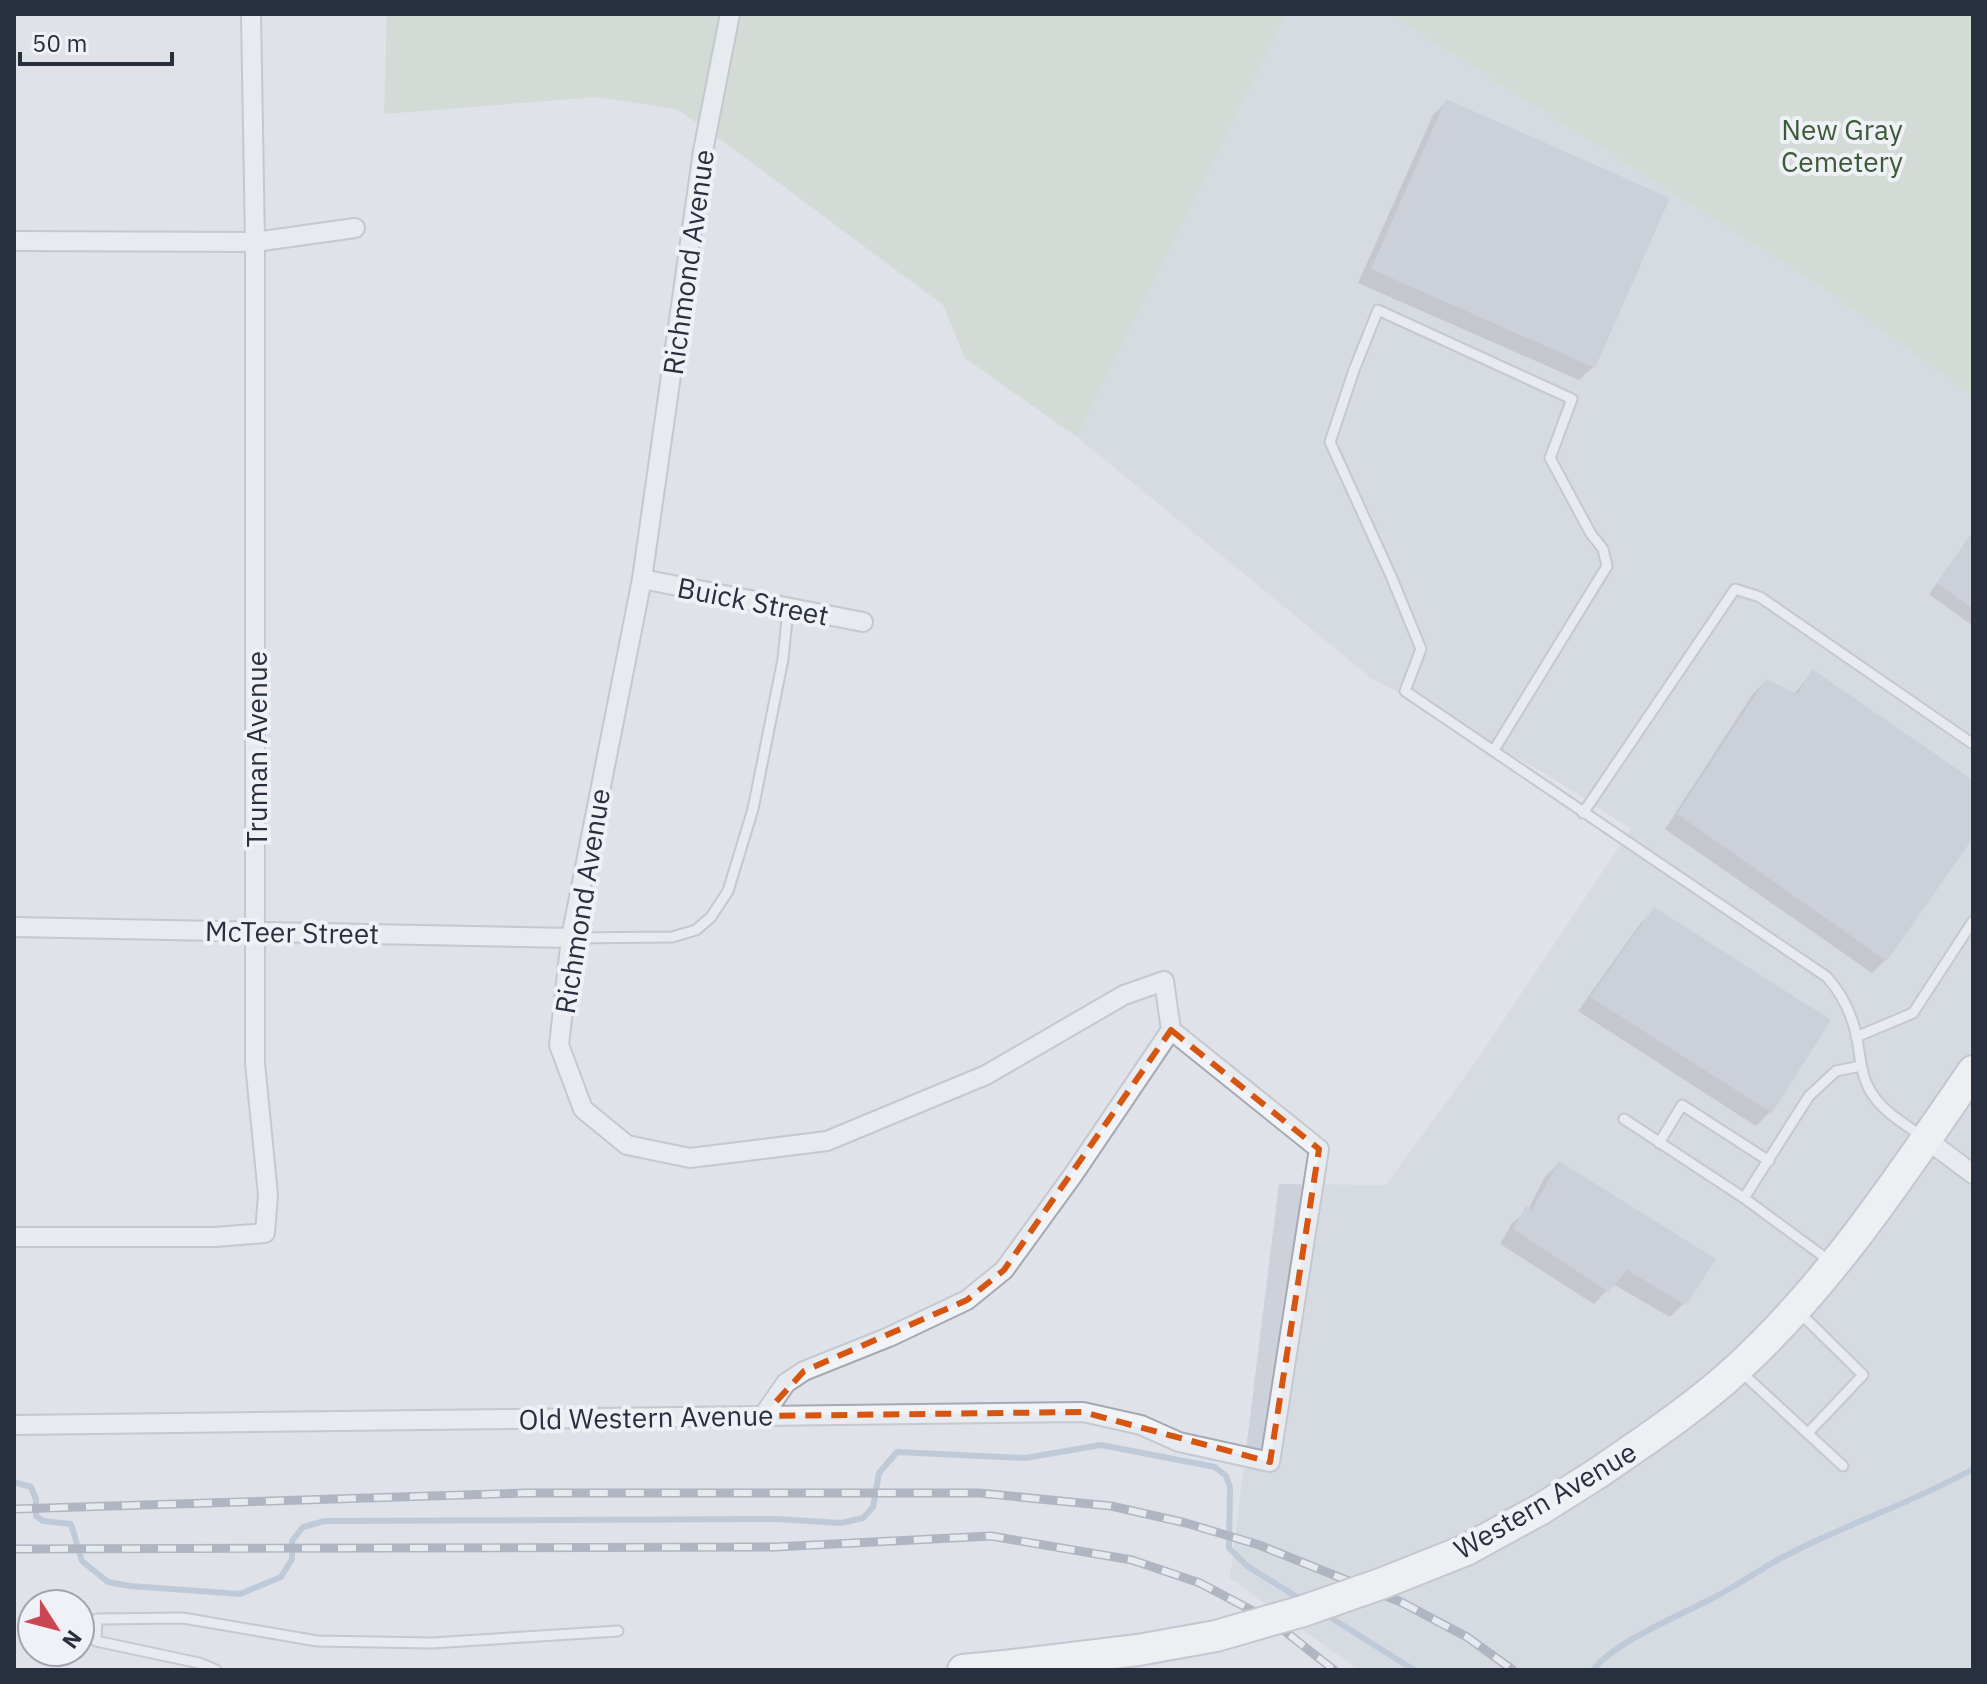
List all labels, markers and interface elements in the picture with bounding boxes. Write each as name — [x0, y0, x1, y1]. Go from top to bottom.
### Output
scale bar — [20, 16, 172, 66]
text: 50 m — [32, 27, 87, 59]
park label: New Gray Cemetery — [1781, 111, 1903, 180]
street label: Richmond Avenue — [654, 147, 722, 377]
street label: Buick Street — [674, 568, 832, 634]
street label: Truman Avenue — [238, 651, 275, 847]
street label: Richmond Avenue — [546, 786, 618, 1016]
street label: McTeer Street — [205, 912, 379, 952]
street label: Old Western Avenue — [518, 1396, 774, 1438]
street label: Western Avenue — [1447, 1433, 1643, 1567]
north arrow — [16, 1588, 96, 1668]
text: N — [56, 1625, 89, 1655]

